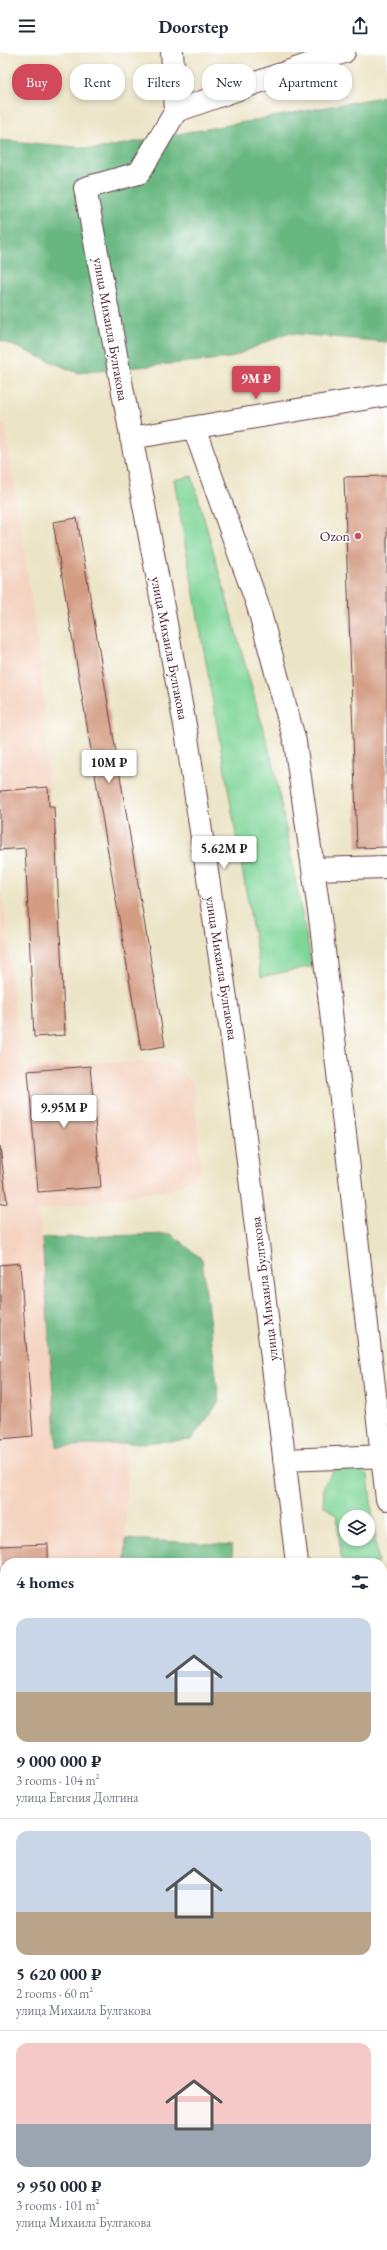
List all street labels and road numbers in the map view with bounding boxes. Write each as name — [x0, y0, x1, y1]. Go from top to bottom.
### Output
street label: улица Михаила Булгакова — [89, 256, 133, 403]
street label: улица Михаила Булгакова — [147, 575, 193, 722]
street label: улица Михаила Булгакова — [202, 895, 242, 1042]
street label: улица Михаила Булгакова — [246, 1215, 282, 1362]

